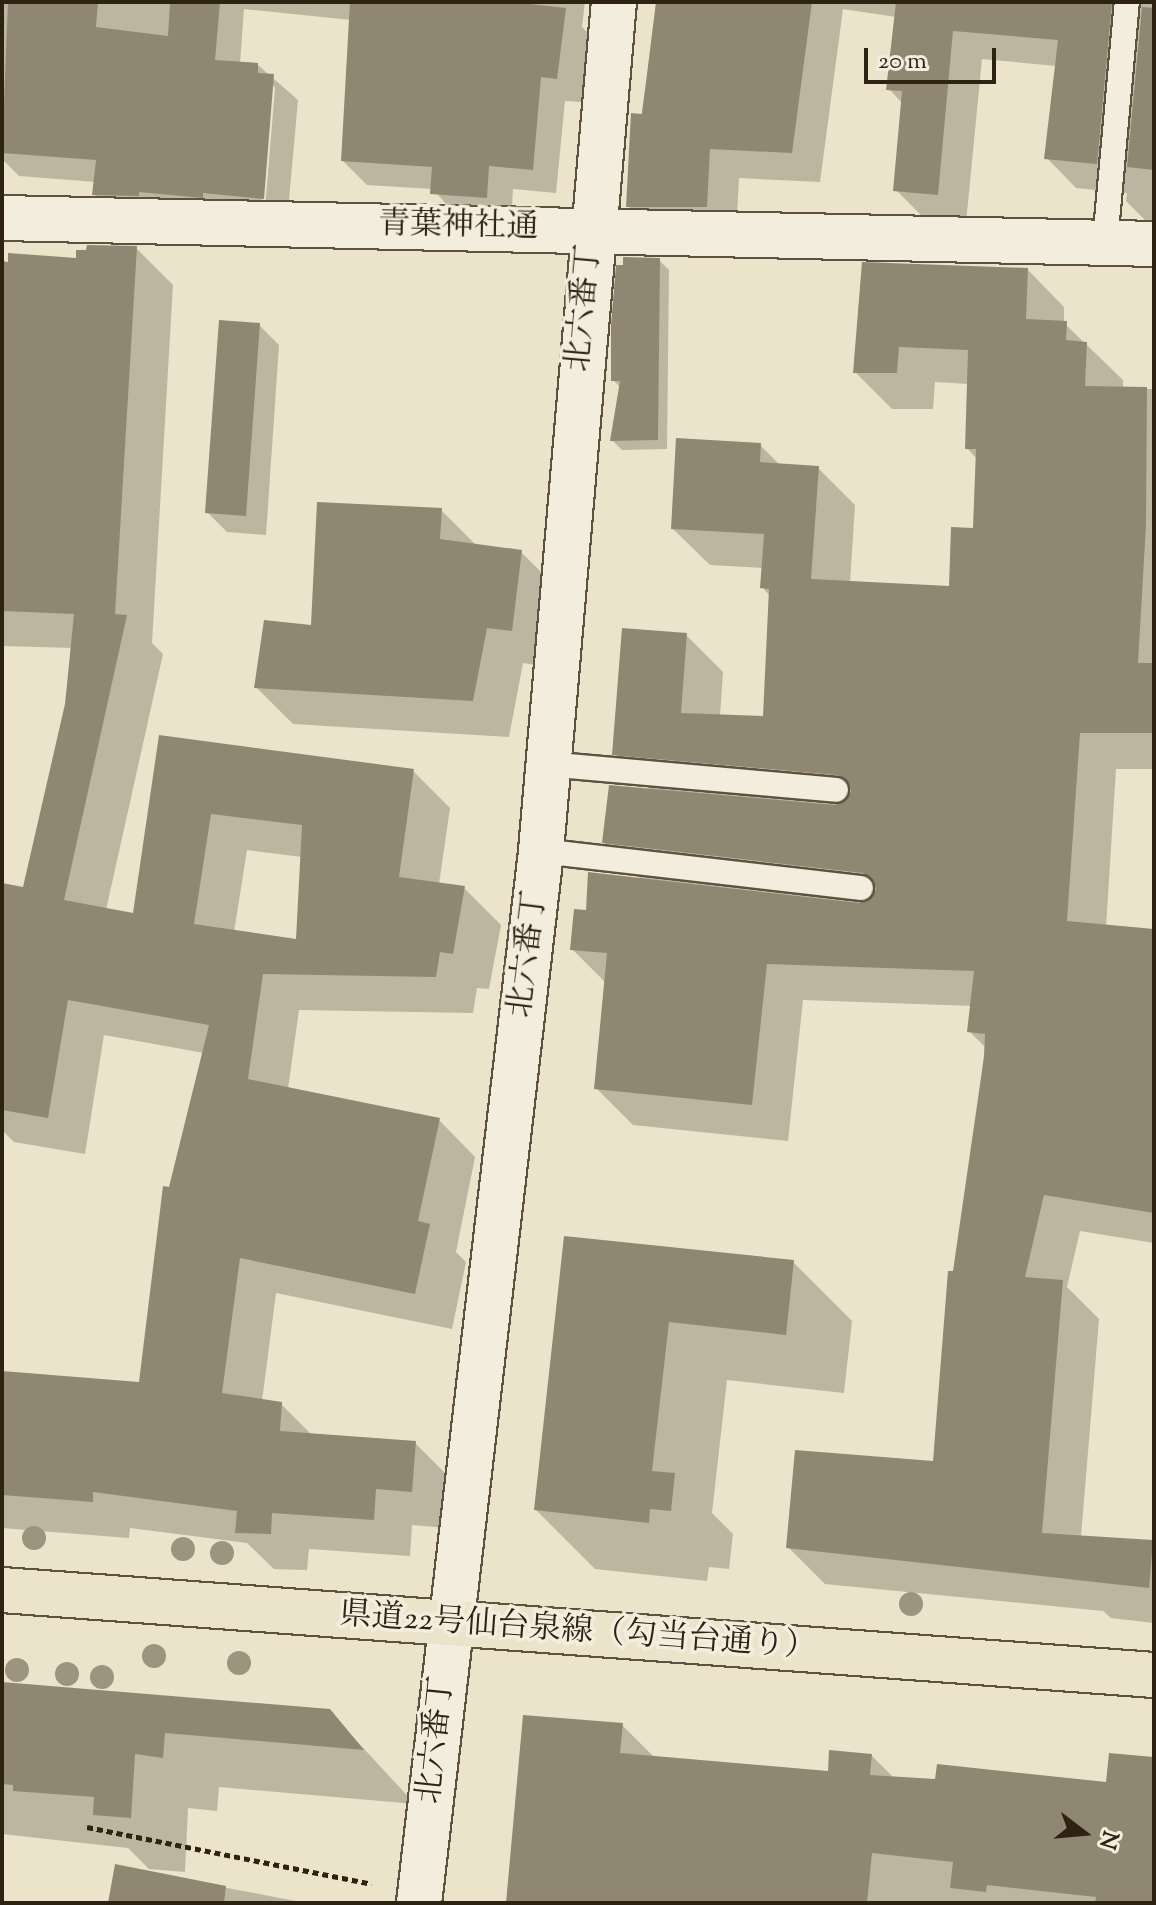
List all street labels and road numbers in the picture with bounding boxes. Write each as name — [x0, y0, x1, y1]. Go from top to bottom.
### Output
street label: 青葉神社通 — [378, 206, 538, 248]
street label: 北六番丁 — [560, 243, 610, 373]
street label: 北六番丁 — [502, 888, 556, 1020]
street label: 県道22号仙台泉線（勾当台通り） — [338, 1596, 818, 1668]
street label: 北六番丁 — [411, 1674, 463, 1806]

